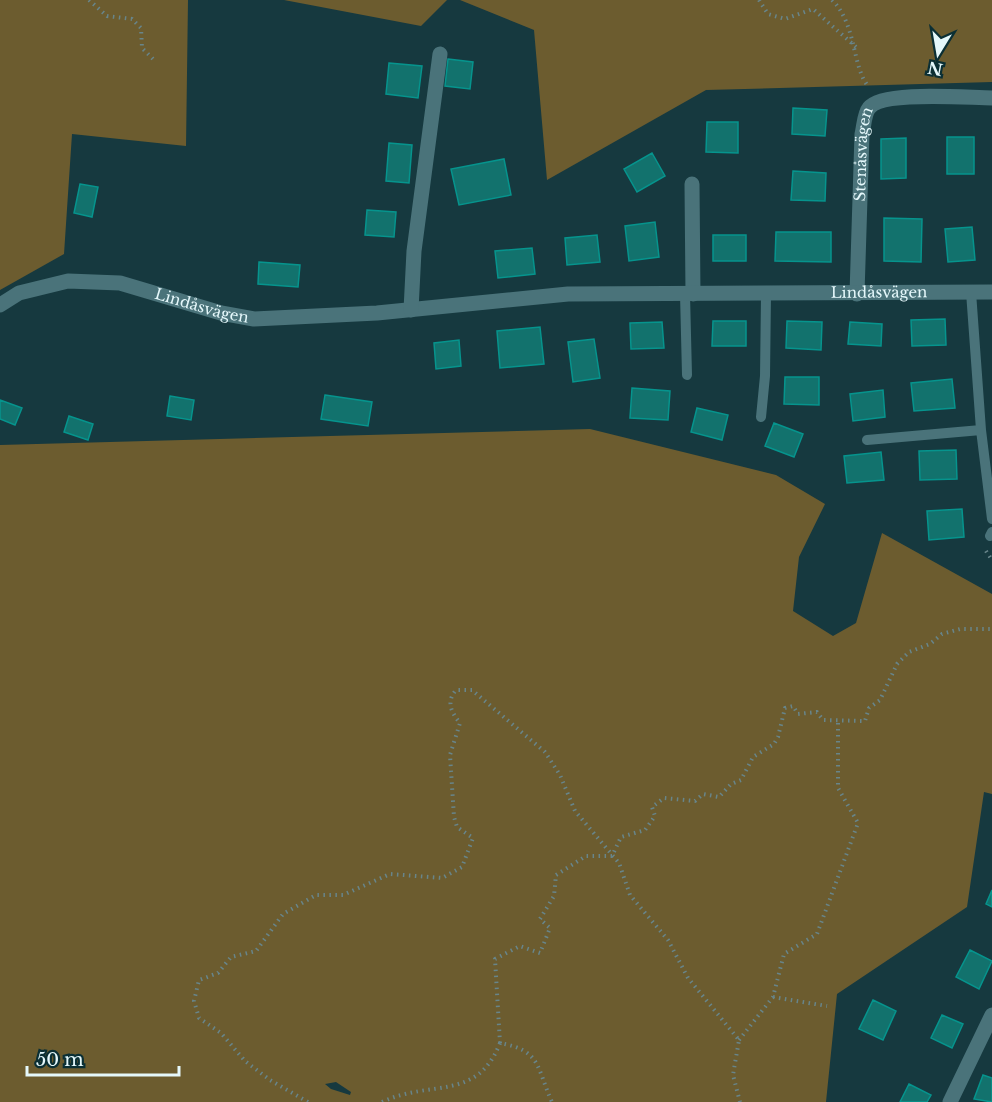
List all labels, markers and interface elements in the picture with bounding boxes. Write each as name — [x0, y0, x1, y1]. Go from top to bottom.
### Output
north arrow — [908, 24, 968, 84]
text: N — [926, 57, 944, 80]
street label: Stenåsvägen — [850, 104, 877, 202]
street label: Lindåsvägen — [831, 282, 927, 302]
street label: Lindåsvägen — [153, 284, 250, 327]
scale bar — [27, 1039, 178, 1077]
text: 50 m — [36, 1049, 84, 1071]

